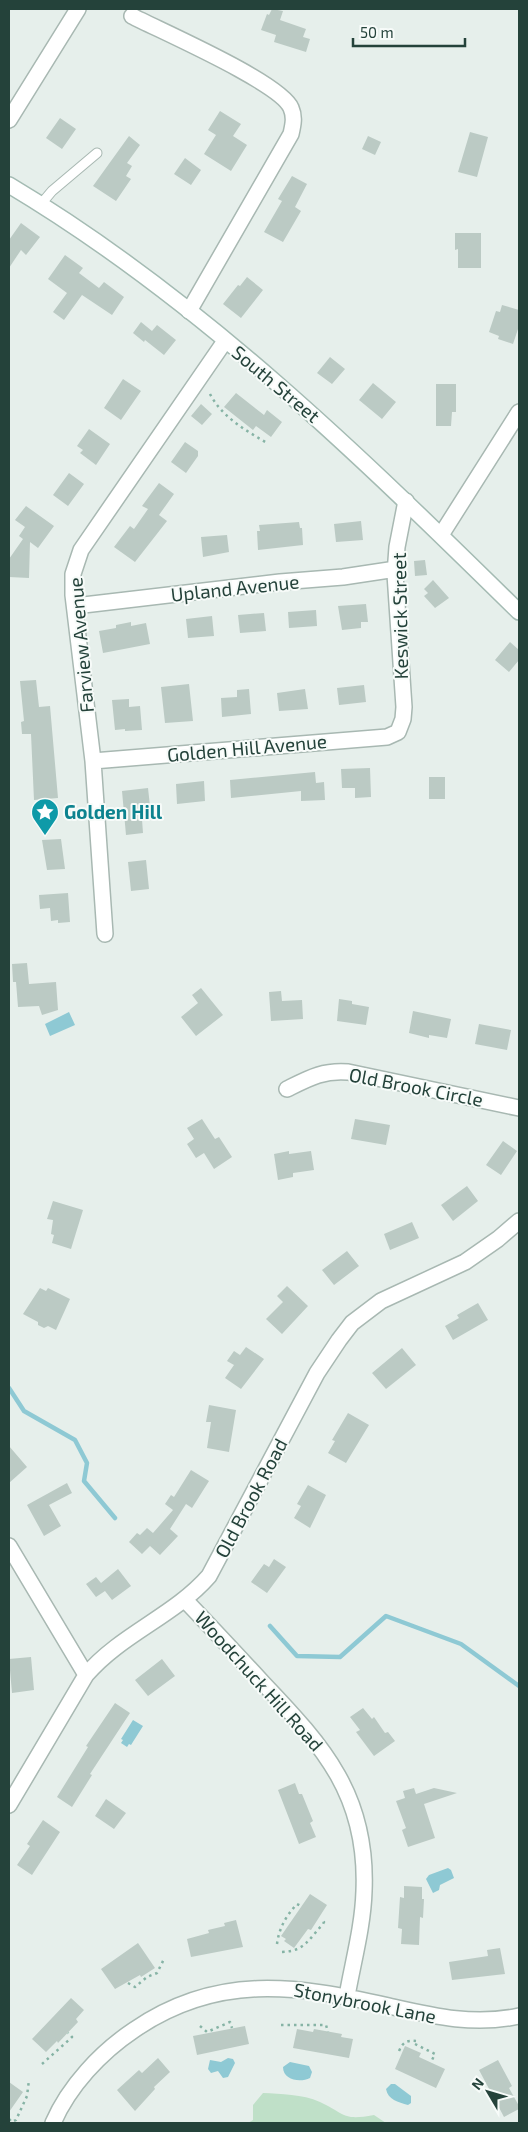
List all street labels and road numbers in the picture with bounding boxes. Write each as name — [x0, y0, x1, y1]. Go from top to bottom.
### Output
street label: South Street — [228, 340, 325, 427]
street label: Keswick Street — [387, 552, 412, 680]
street label: Upland Avenue — [170, 569, 300, 606]
street label: Farview Avenue — [63, 577, 98, 714]
street label: Golden Hill Avenue — [166, 729, 328, 766]
street label: Old Brook Circle — [347, 1062, 485, 1111]
street label: Old Brook Road — [209, 1434, 292, 1561]
street label: Woodchuck Hill Road — [190, 1606, 328, 1755]
street label: Stonybrook Lane — [292, 1977, 438, 2028]

